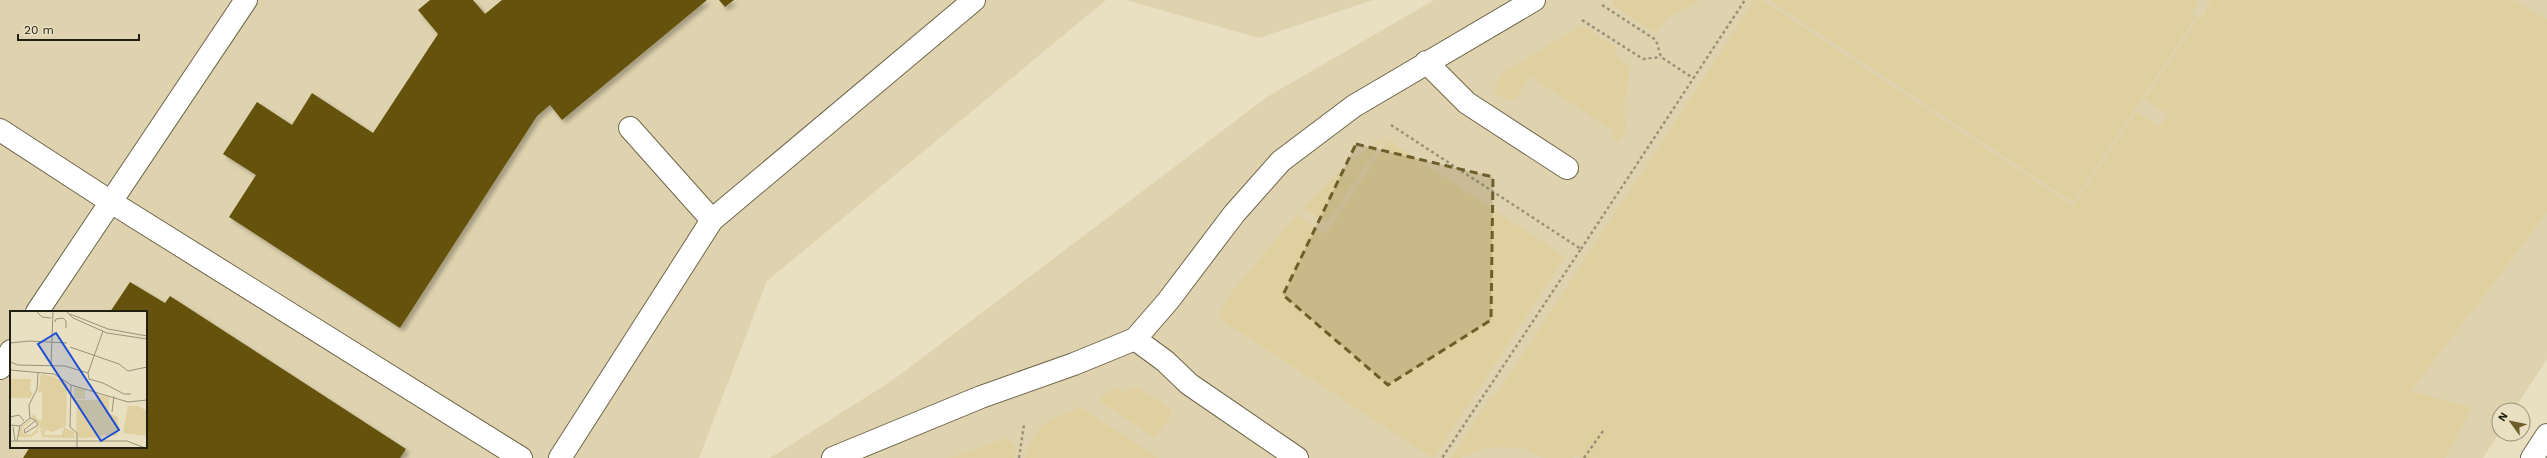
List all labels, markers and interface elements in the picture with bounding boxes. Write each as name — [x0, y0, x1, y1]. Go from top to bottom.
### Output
scale bar — [18, 16, 139, 42]
text: 20 m — [24, 23, 54, 37]
inset map — [10, 311, 147, 448]
north arrow — [2491, 402, 2531, 442]
text: N — [2495, 410, 2511, 424]

